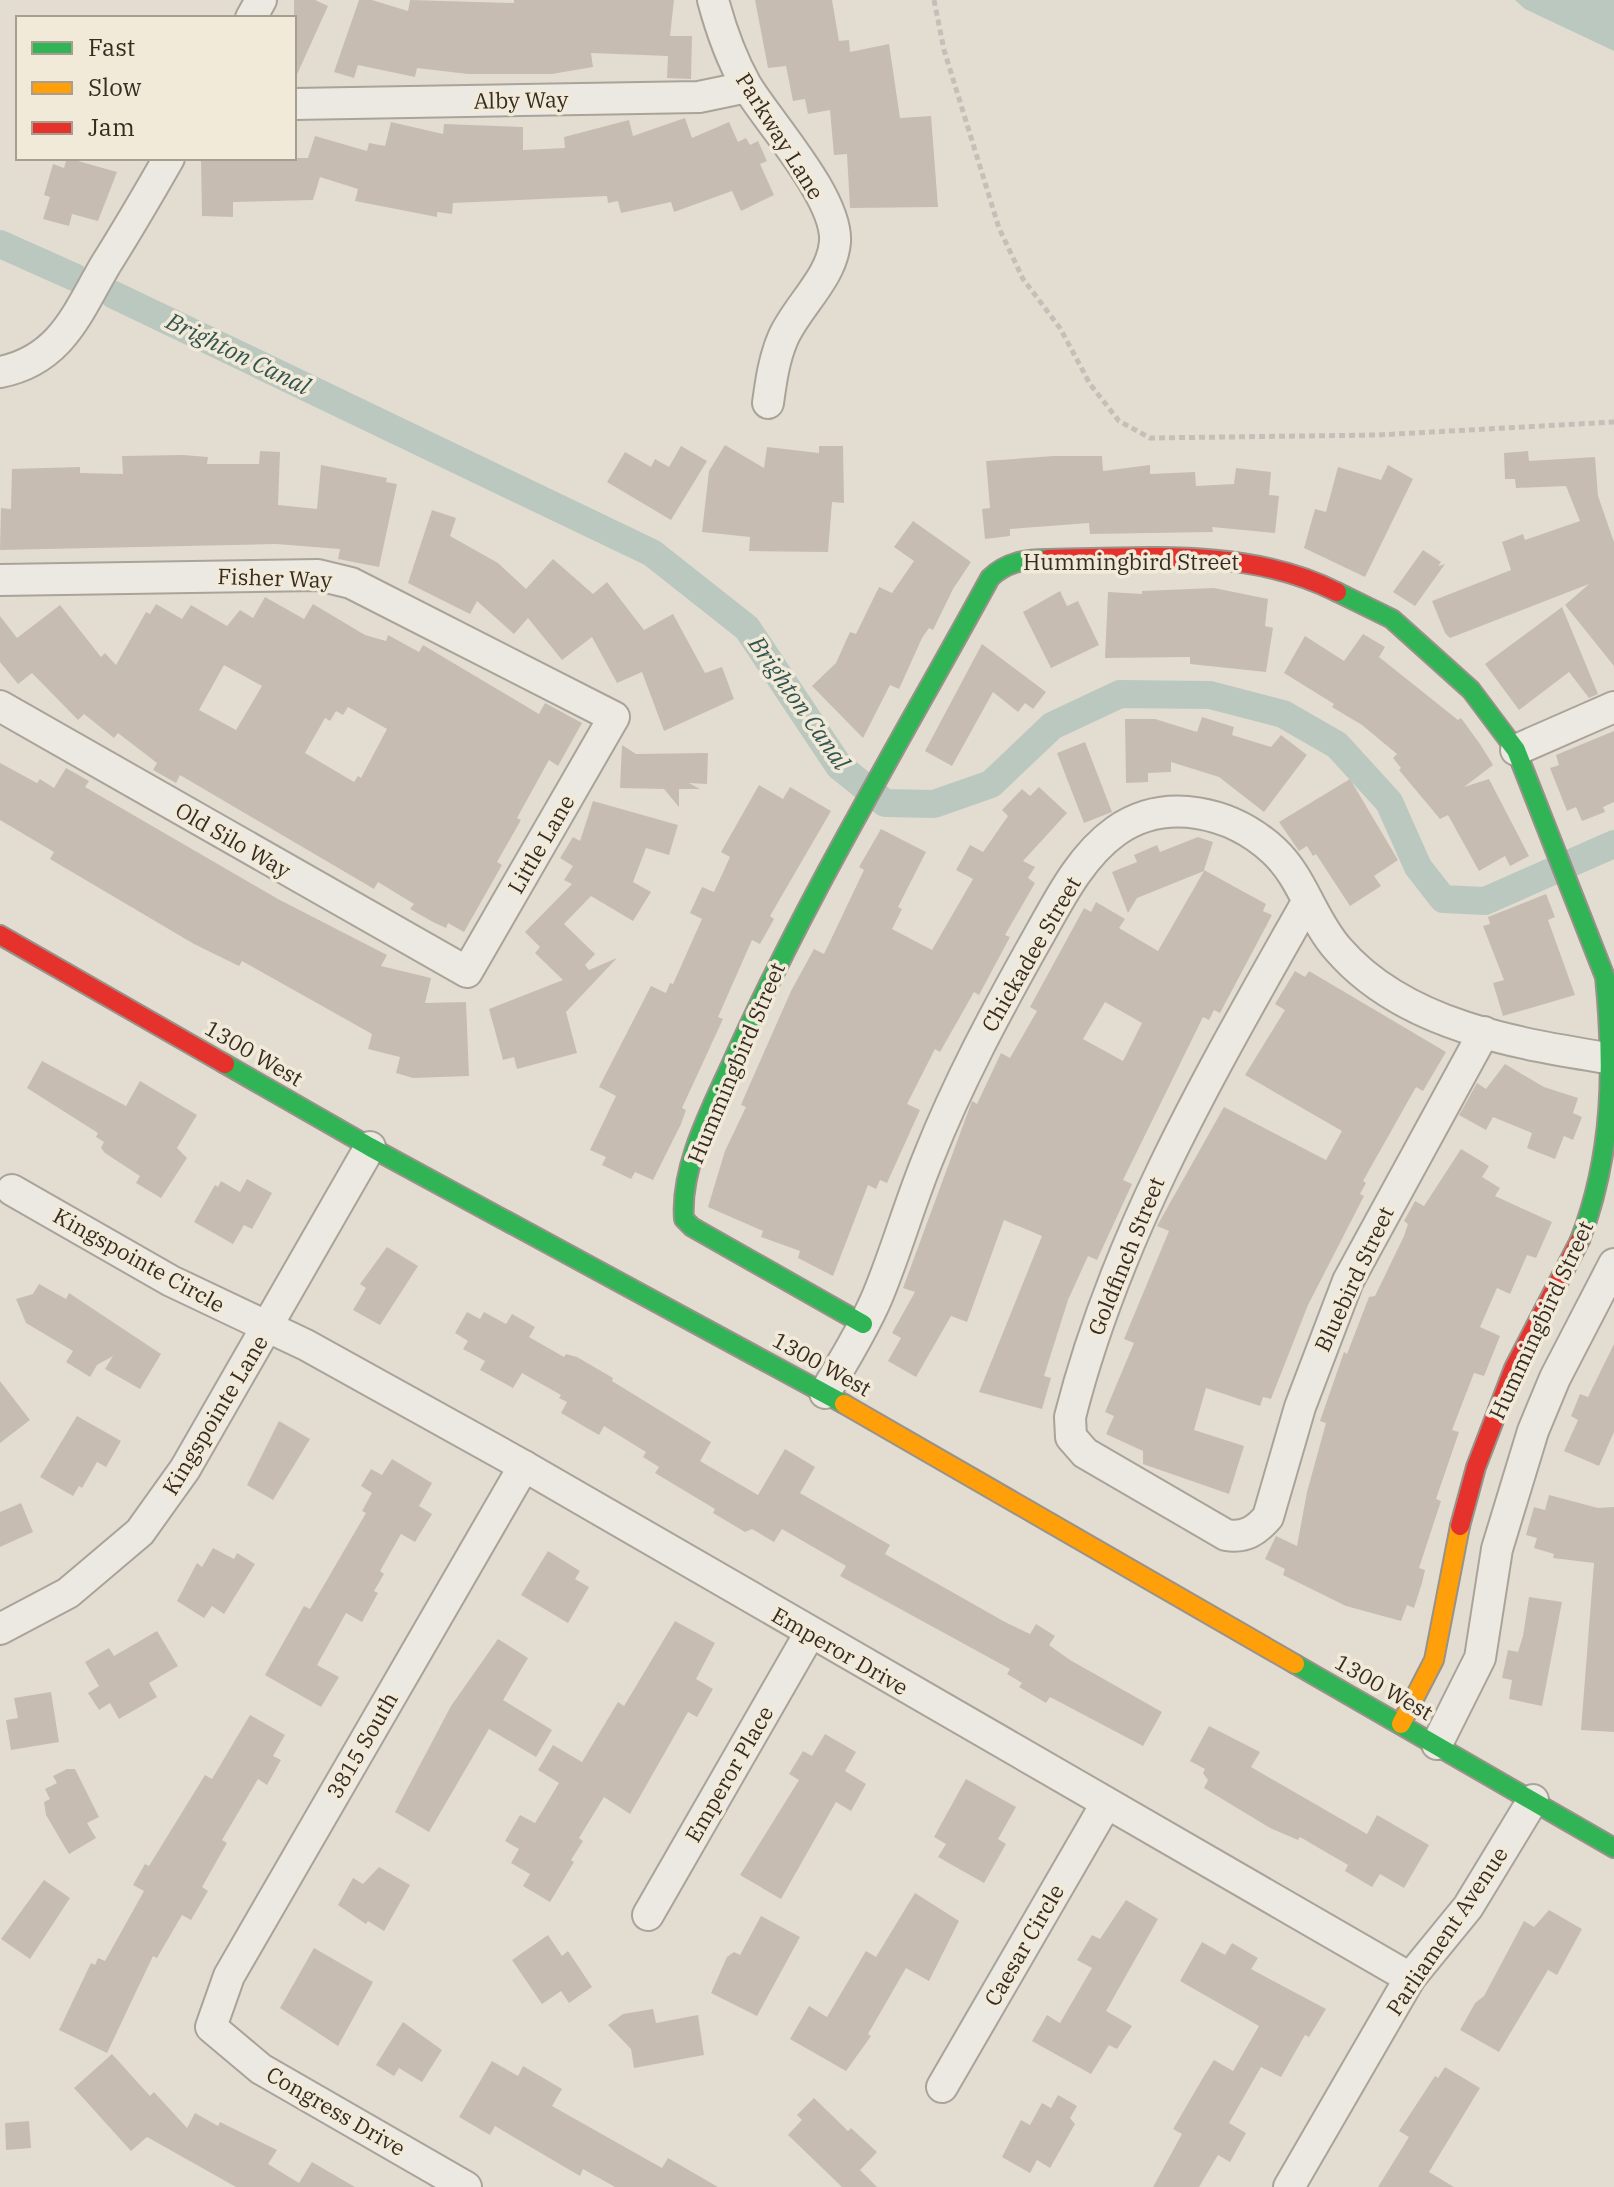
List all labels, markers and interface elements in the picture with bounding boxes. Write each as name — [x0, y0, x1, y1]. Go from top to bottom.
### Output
legend — [16, 16, 296, 160]
text: Fast — [88, 31, 135, 63]
street label: Parkway Lane — [730, 67, 831, 205]
text: Slow — [88, 71, 142, 103]
street label: Alby Way — [473, 84, 569, 115]
text: Jam — [88, 111, 135, 143]
water label: Brighton Canal — [160, 304, 317, 402]
street label: Hummingbird Street — [1023, 547, 1239, 576]
street label: Fisher Way — [217, 561, 333, 594]
water label: Brighton Canal — [741, 628, 859, 777]
street label: Little Lane — [501, 789, 581, 899]
street label: Old Silo Way — [170, 795, 296, 884]
street label: Chickadee Street — [974, 871, 1087, 1037]
street label: Hummingbird Street — [680, 958, 791, 1168]
street label: 1300 West — [200, 1013, 309, 1092]
street label: Goldfinch Street — [1081, 1172, 1171, 1339]
street label: Kingspointe Circle — [48, 1200, 230, 1319]
street label: Bluebird Street — [1307, 1201, 1400, 1356]
street label: Hummingbird Street — [1482, 1216, 1599, 1424]
street label: 1300 West — [768, 1325, 877, 1403]
street label: Kingspointe Lane — [155, 1329, 274, 1500]
street label: Emperor Drive — [767, 1600, 914, 1701]
street label: 1300 West — [1330, 1647, 1439, 1726]
street label: 3815 South — [319, 1686, 404, 1803]
street label: Emperor Place — [678, 1700, 779, 1847]
street label: Parliament Avenue — [1379, 1841, 1514, 2021]
street label: Caesar Circle — [977, 1879, 1070, 2011]
street label: Congress Drive — [261, 2059, 411, 2162]

